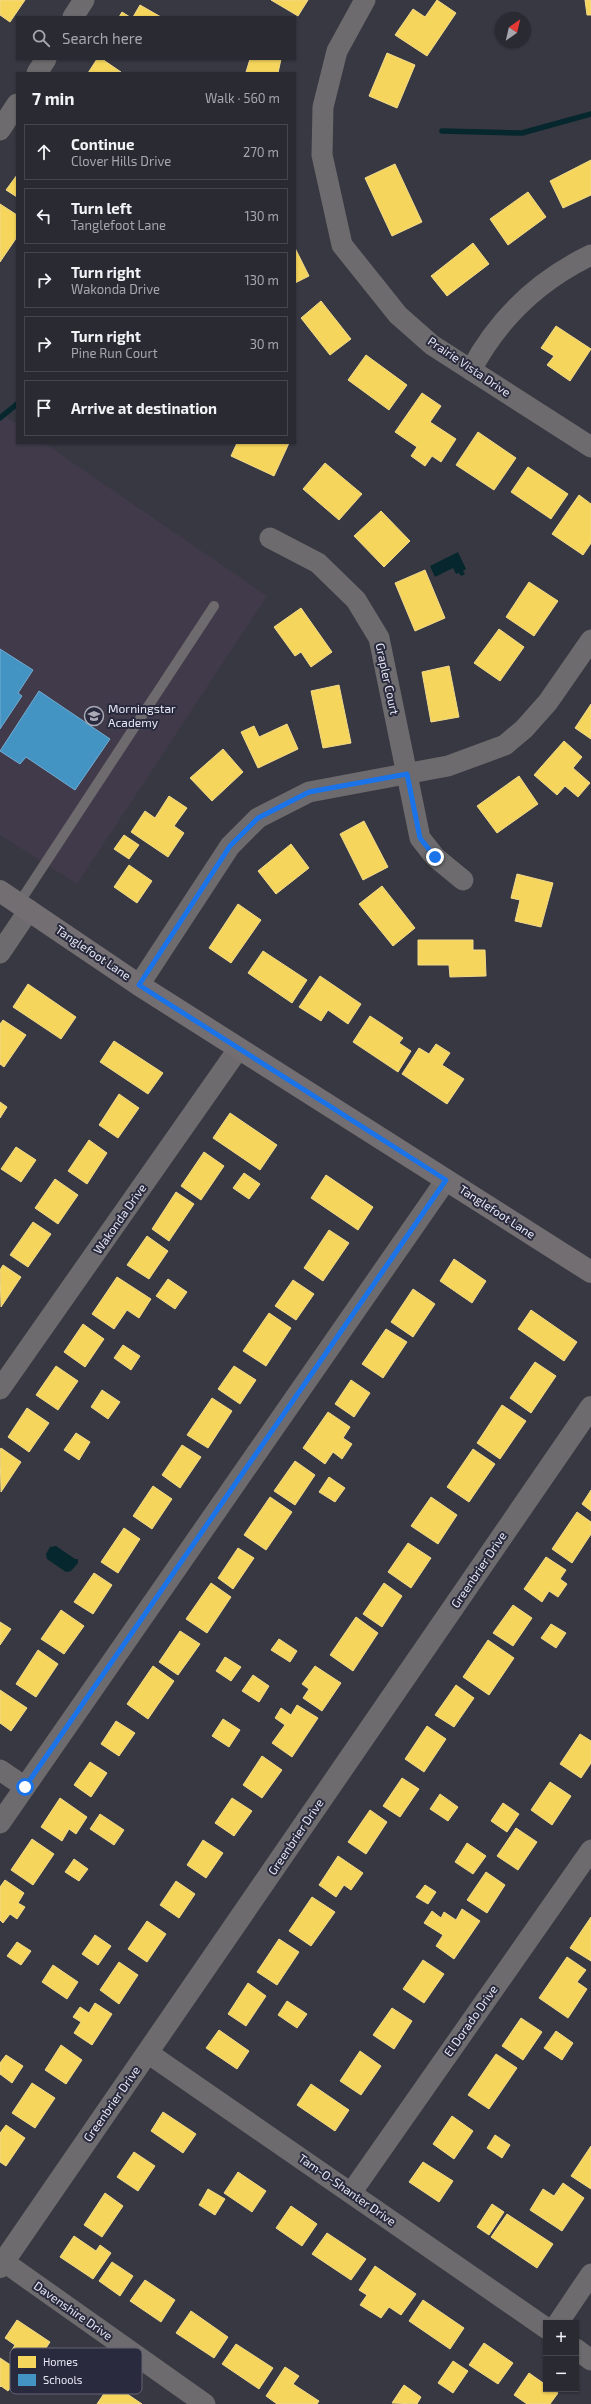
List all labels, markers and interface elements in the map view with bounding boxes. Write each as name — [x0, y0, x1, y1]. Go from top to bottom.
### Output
north arrow — [495, 12, 531, 48]
search box — [16, 16, 296, 60]
icon: search — [30, 27, 52, 49]
text: Search here — [62, 29, 143, 47]
text: 7 min — [32, 88, 75, 108]
text: Walk · 560 m — [205, 90, 280, 106]
text: Continue — [71, 135, 134, 153]
icon: ahead — [33, 141, 55, 163]
text: 270 m — [243, 144, 279, 160]
text: Clover Hills Drive — [71, 153, 171, 169]
text: Turn left — [71, 199, 132, 217]
icon: left — [33, 205, 55, 227]
text: 130 m — [244, 208, 279, 224]
text: Tanglefoot Lane — [71, 217, 166, 233]
text: Turn right — [71, 263, 141, 281]
icon: right — [33, 269, 55, 291]
text: 130 m — [244, 272, 279, 288]
text: Wakonda Drive — [71, 281, 160, 297]
text: Turn right — [71, 327, 141, 345]
icon: right — [33, 333, 55, 355]
street label: Prairie Vista Drive — [426, 333, 514, 399]
text: 30 m — [250, 336, 279, 352]
text: Pine Run Court — [71, 345, 158, 361]
icon: arrive — [33, 397, 55, 419]
text: Arrive at destination — [71, 399, 217, 417]
street label: Grapler Court — [374, 642, 403, 716]
place label: Morningstar Academy — [108, 701, 176, 729]
school or university icon: Morningstar Academy — [83, 705, 105, 727]
route end — [426, 848, 444, 866]
street label: Tanglefoot Lane — [53, 922, 134, 982]
street label: Wakonda Drive — [90, 1181, 148, 1256]
street label: Tanglefoot Lane — [457, 1181, 538, 1241]
street label: Greenbrier Drive — [448, 1529, 509, 1610]
route start — [16, 1778, 34, 1796]
street label: Greenbrier Drive — [265, 1796, 326, 1877]
street label: El Dorado Drive — [440, 1982, 500, 2059]
street label: Greenbrier Drive — [80, 2063, 142, 2144]
street label: Tam-O-Shanter Drive — [296, 2150, 399, 2228]
street label: Davenshire Drive — [32, 2278, 116, 2342]
map controls — [543, 2320, 579, 2392]
button: + — [543, 2320, 579, 2356]
legend — [10, 2348, 142, 2394]
text: Homes — [43, 2355, 78, 2368]
button: − — [543, 2356, 579, 2392]
text: Schools — [43, 2373, 83, 2386]

